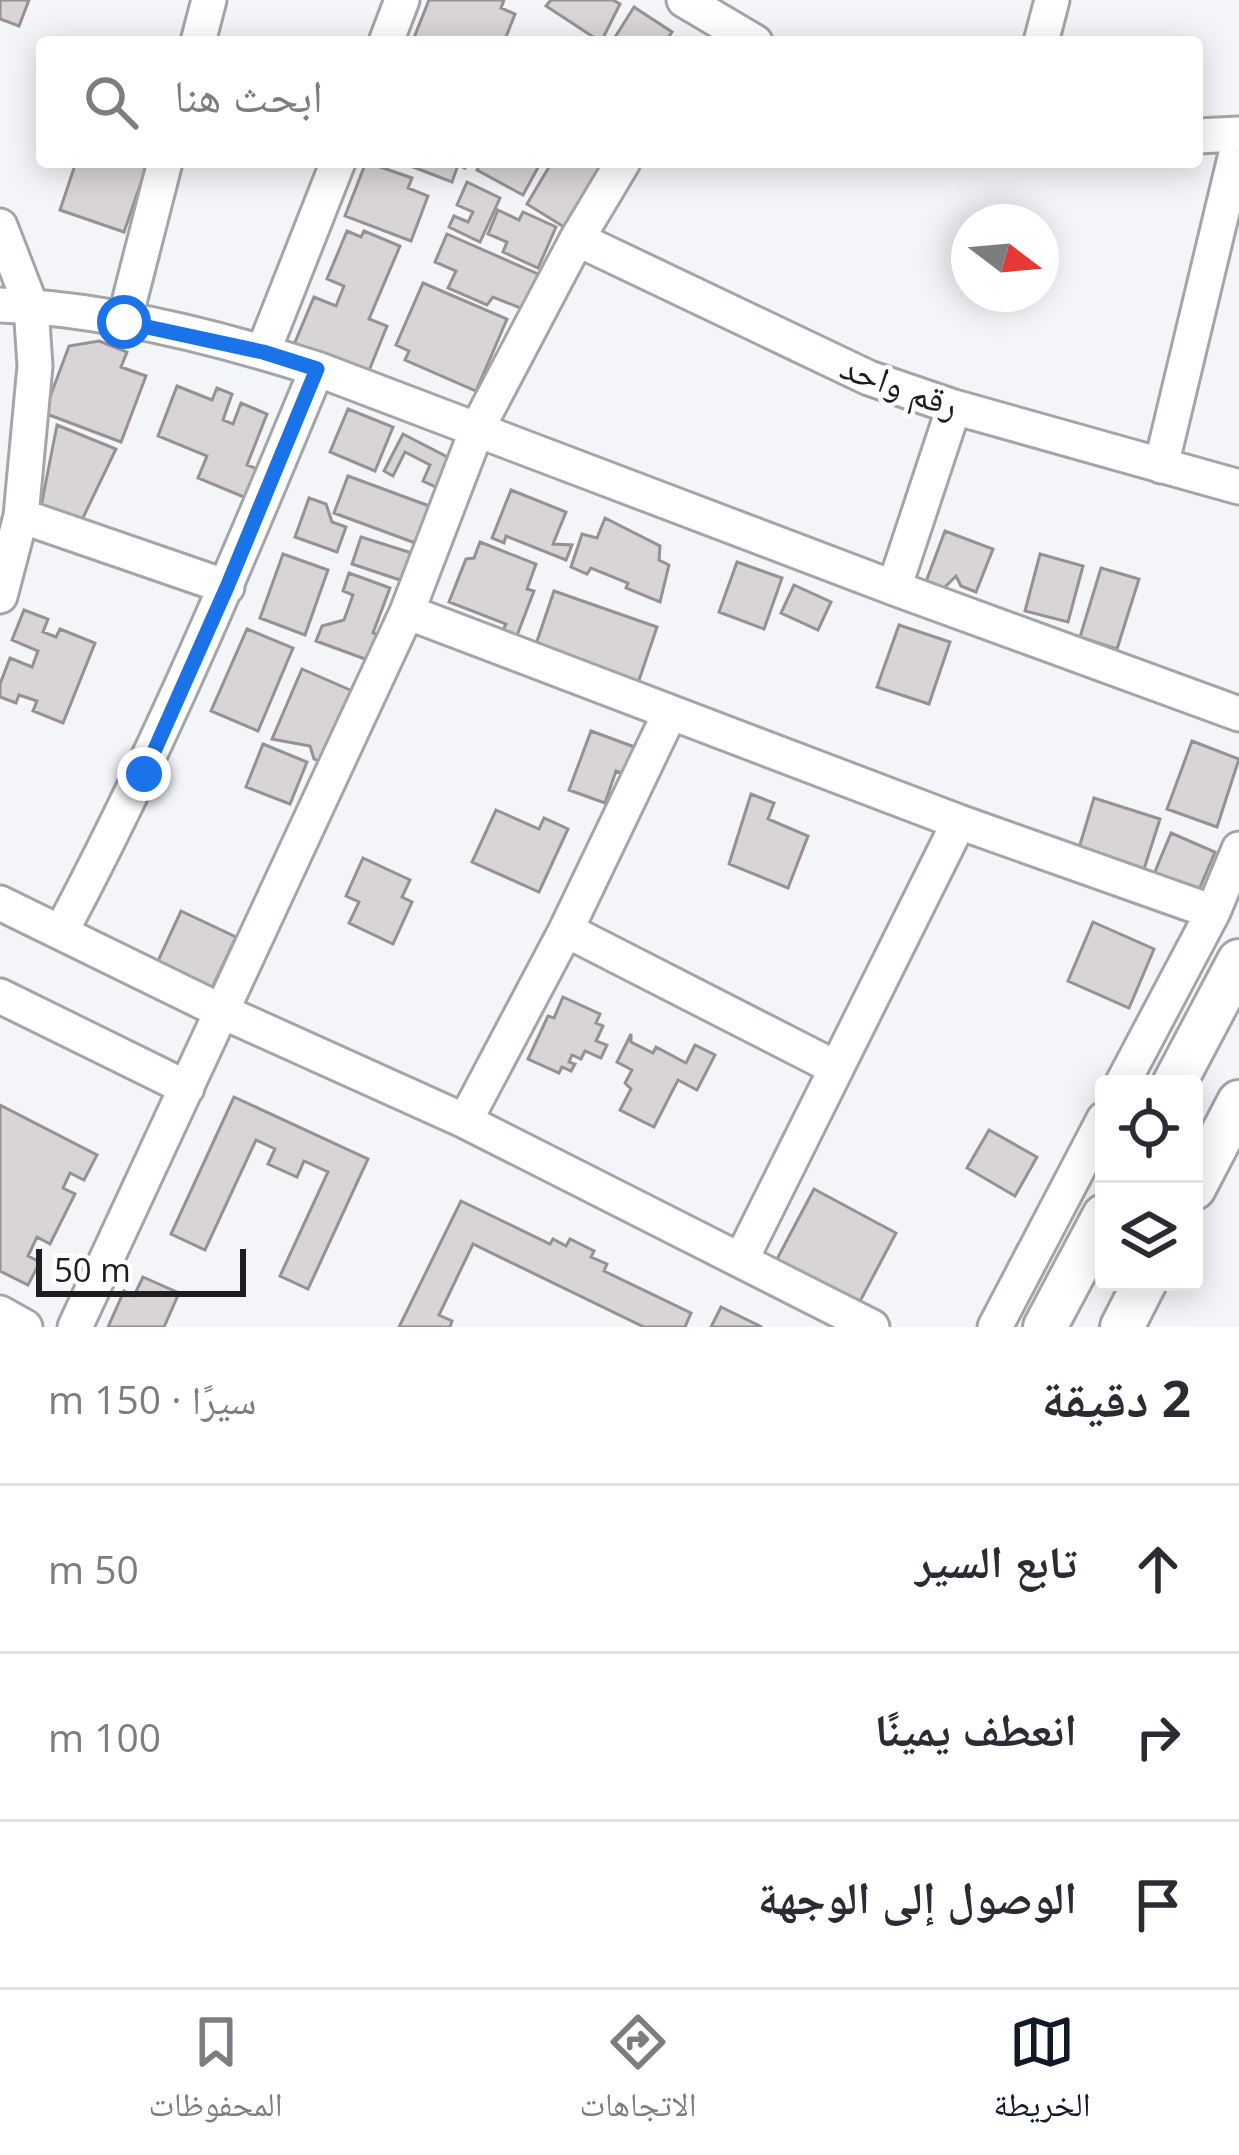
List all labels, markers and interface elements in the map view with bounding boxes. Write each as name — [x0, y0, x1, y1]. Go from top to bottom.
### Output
search box — [36, 36, 1203, 168]
text: ابحث هنا — [174, 64, 323, 125]
icon: search — [78, 69, 144, 135]
north arrow — [951, 204, 1059, 312]
route start — [97, 295, 151, 349]
street label: رقم واحد — [834, 341, 966, 429]
route end — [117, 747, 171, 801]
map controls — [1095, 1075, 1203, 1291]
button: locate — [1095, 1075, 1203, 1183]
button: layers — [1095, 1183, 1203, 1291]
scale bar — [36, 1243, 246, 1296]
text: 50 m — [54, 1247, 131, 1292]
text: 2 دقيقة — [1041, 1362, 1191, 1432]
text: سيرًا · 150 m — [48, 1372, 256, 1425]
text: تابع السير — [915, 1530, 1077, 1591]
icon: ahead — [1125, 1536, 1191, 1602]
text: 50 m — [48, 1542, 139, 1595]
text: انعطف يمينًا — [874, 1698, 1077, 1759]
icon: right — [1125, 1704, 1191, 1770]
text: 100 m — [48, 1710, 161, 1763]
text: الوصول إلى الوجهة — [758, 1866, 1077, 1927]
icon: arrive — [1125, 1872, 1191, 1938]
tab: المحفوظات — [148, 2009, 283, 2137]
tab: الاتجاهات — [579, 2009, 697, 2137]
tab: الخريطة — [993, 2009, 1091, 2137]

